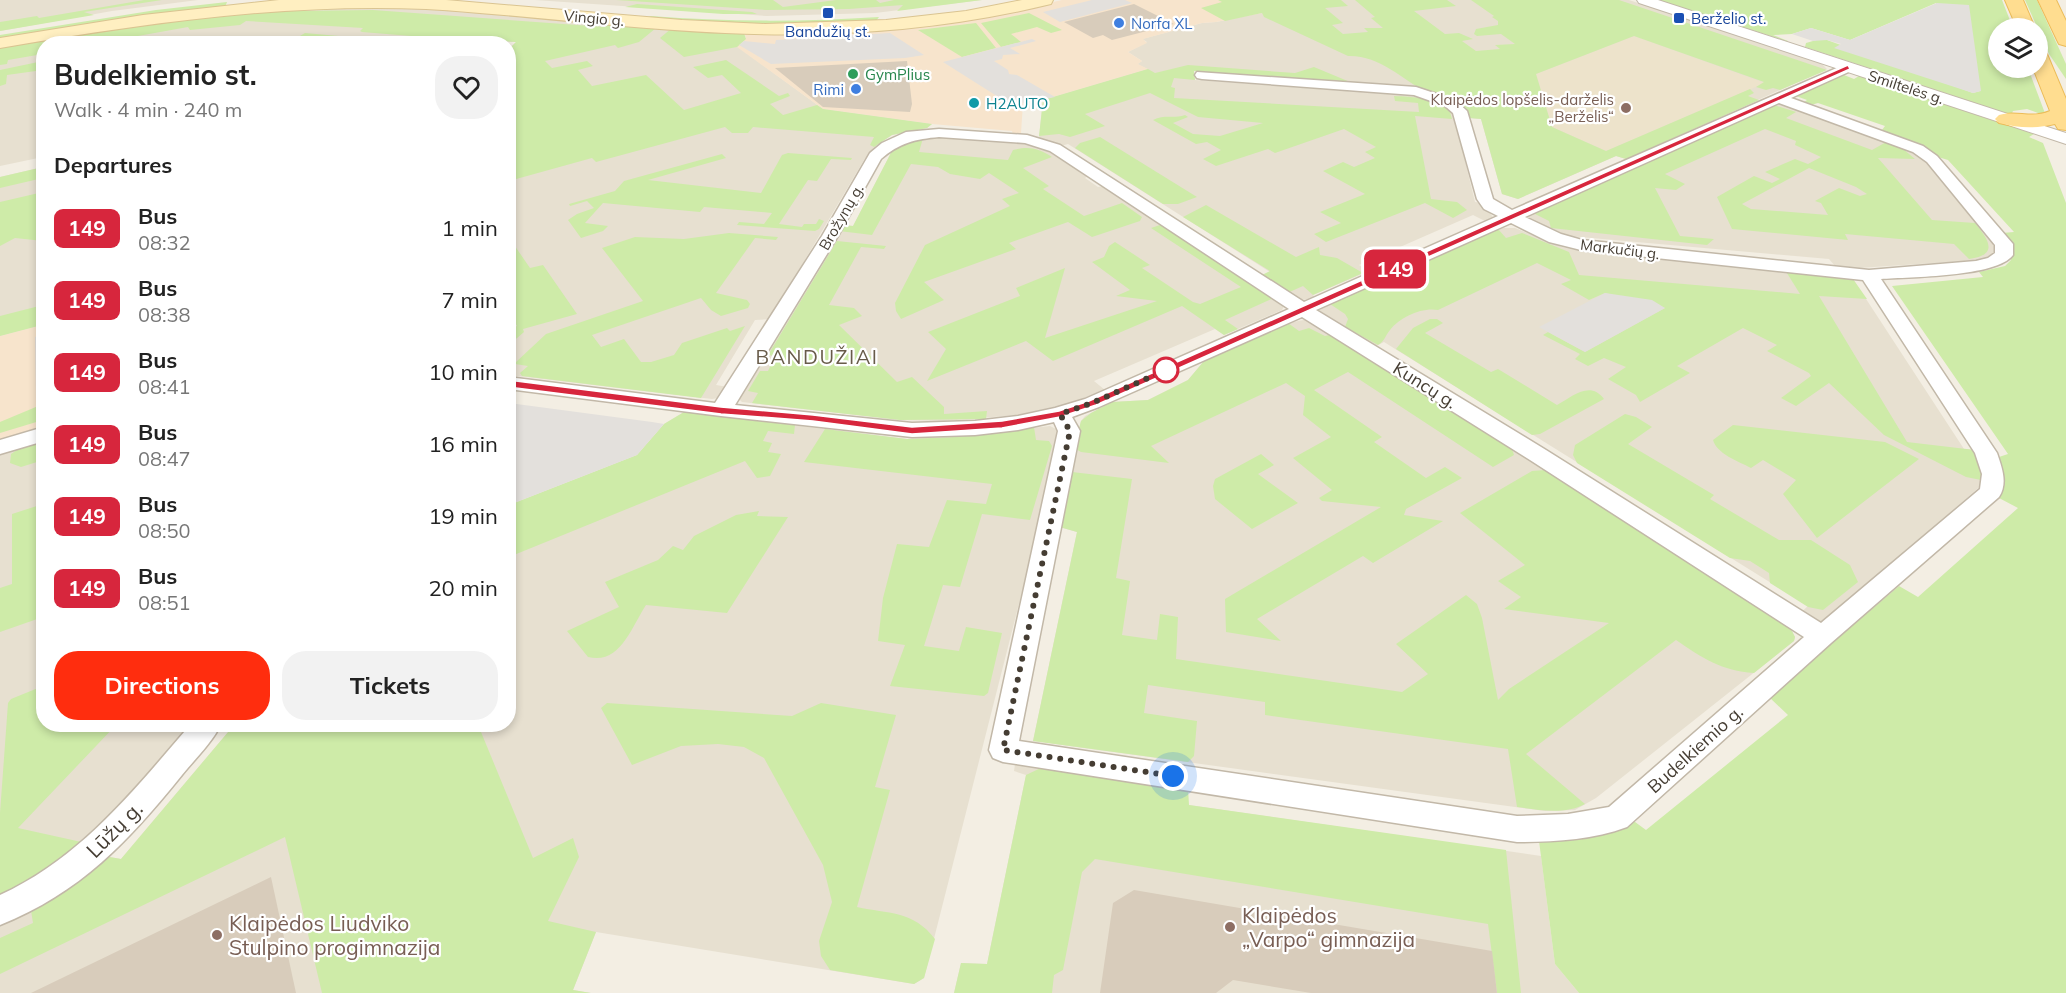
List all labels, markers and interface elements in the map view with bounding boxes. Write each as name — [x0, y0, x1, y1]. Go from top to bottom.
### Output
street label: Vingio g. — [563, 6, 625, 30]
marker: Bandužių st. — [821, 6, 835, 20]
place label: Berželio st. — [1691, 9, 1767, 28]
marker: Berželio st. — [1672, 11, 1686, 25]
place label: Norfa XL — [1131, 14, 1192, 33]
marker: Norfa XL — [1112, 16, 1126, 30]
map controls — [1988, 18, 2048, 78]
button: layers — [1988, 18, 2048, 78]
place label: Bandužių st. — [785, 22, 871, 41]
button: heart — [435, 56, 498, 119]
text: Budelkiemio st. — [54, 57, 257, 92]
place label: GymPlius — [865, 65, 930, 84]
street label: Smiltelės g. — [1866, 66, 1946, 108]
marker: GymPlius — [846, 67, 860, 81]
place label: Rimi — [813, 80, 844, 99]
marker: Rimi — [849, 82, 863, 96]
place label: Klaipėdos lopšelis-darželis „Berželis“ — [1430, 90, 1614, 126]
place label: H2AUTO — [986, 94, 1048, 113]
marker: H2AUTO — [967, 96, 981, 110]
text: Walk · 4 min · 240 m — [54, 97, 242, 122]
marker: Klaipėdos lopšelis-darželis „Berželis“ — [1619, 101, 1633, 115]
text: Departures — [54, 151, 172, 179]
street label: Brožynų g. — [814, 180, 868, 254]
text: Bus — [138, 202, 177, 230]
text: 1 min — [442, 214, 498, 242]
text: 149 — [68, 215, 106, 241]
text: 08:32 — [138, 230, 191, 255]
street label: Markučių g. — [1579, 235, 1661, 263]
line badge: 149 — [1360, 250, 1430, 288]
text: 149 — [1376, 256, 1414, 282]
text: Bus — [138, 274, 177, 302]
text: 7 min — [442, 286, 498, 314]
text: 149 — [68, 287, 106, 313]
text: 08:38 — [138, 302, 191, 327]
district label: BANDUŽIAI — [755, 344, 879, 369]
text: Bus — [138, 346, 177, 374]
street label: Kuncų g. — [1389, 356, 1461, 414]
unlabelled marker — [1153, 357, 1179, 383]
text: 10 min — [428, 358, 498, 386]
text: 149 — [68, 359, 106, 385]
text: 08:41 — [138, 374, 191, 399]
text: Bus — [138, 418, 177, 446]
text: 16 min — [428, 430, 498, 458]
text: 149 — [68, 431, 106, 457]
text: 08:47 — [138, 446, 191, 471]
text: Bus — [138, 490, 177, 518]
text: 19 min — [428, 502, 498, 530]
text: 149 — [68, 503, 106, 529]
text: 08:50 — [138, 518, 191, 543]
text: Bus — [138, 562, 177, 590]
text: 20 min — [428, 574, 498, 602]
text: 149 — [68, 575, 106, 601]
text: 08:51 — [138, 590, 191, 615]
button: Directions — [54, 651, 270, 720]
button: Tickets — [282, 651, 498, 720]
street label: Budelkiemio g. — [1642, 700, 1748, 798]
your location — [1158, 761, 1188, 791]
street label: Lūžų g. — [80, 795, 148, 863]
place label: Klaipėdos „Varpo“ gimnazija — [1242, 902, 1415, 952]
place label: Klaipėdos Liudviko Stulpino progimnazija — [229, 910, 440, 960]
marker: Klaipėdos „Varpo“ gimnazija — [1223, 920, 1237, 934]
marker: Klaipėdos Liudviko Stulpino progimnazija — [210, 928, 224, 942]

